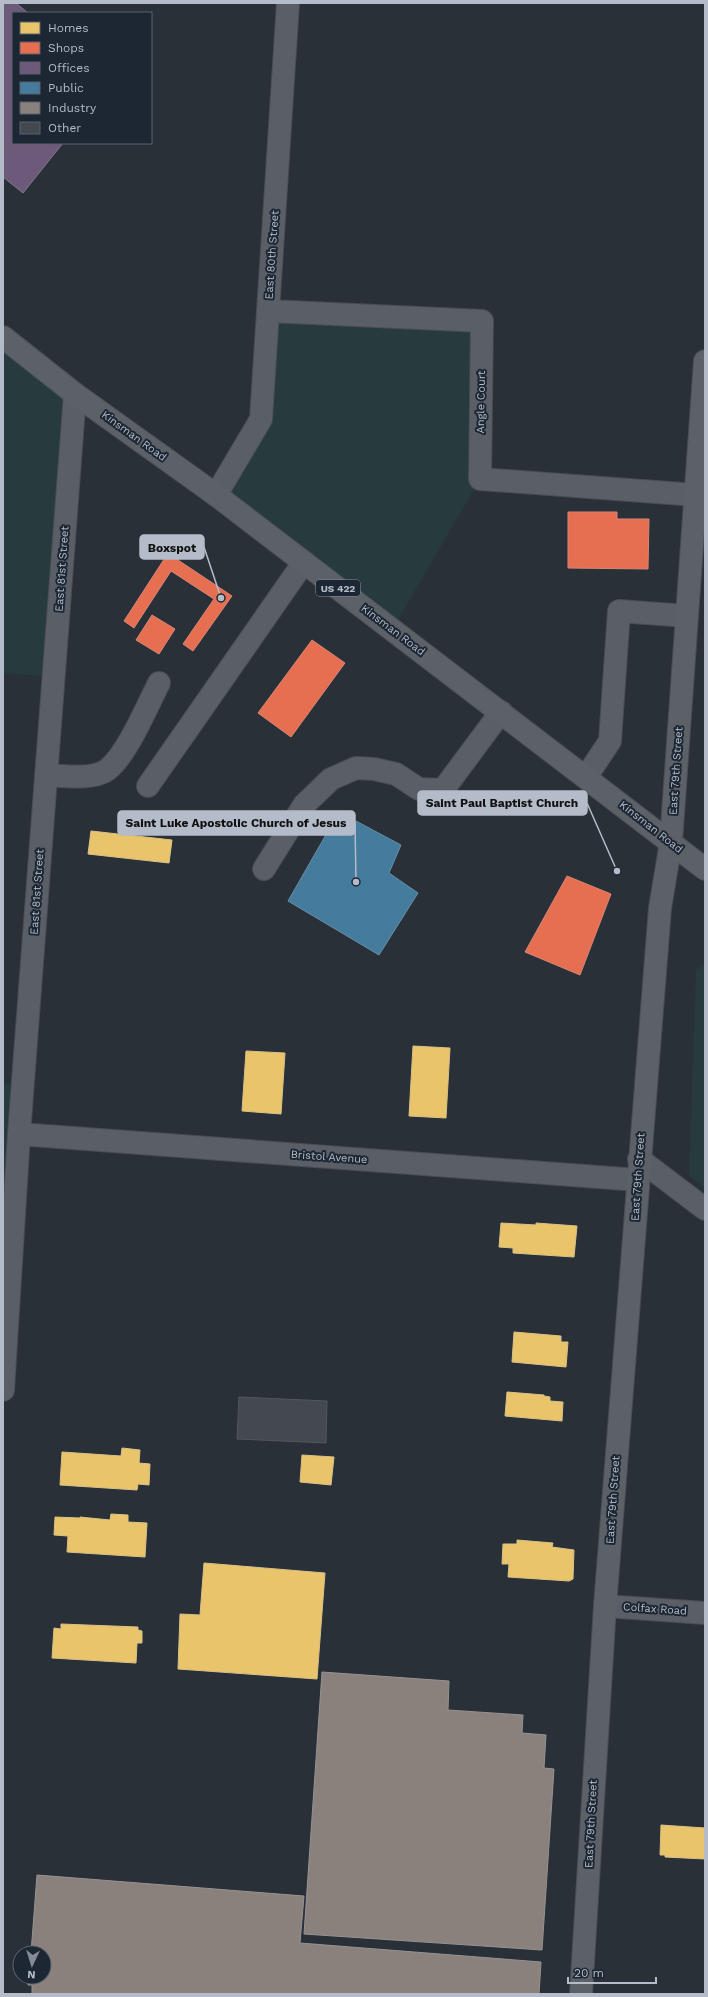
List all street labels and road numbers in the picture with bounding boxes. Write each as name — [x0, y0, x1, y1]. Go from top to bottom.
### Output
street label: East 80th Street — [262, 210, 282, 300]
street label: Angle Court — [474, 370, 488, 434]
street label: Kinsman Road — [99, 408, 169, 464]
street label: East 81st Street — [53, 525, 72, 612]
road number: US 422 — [316, 580, 360, 596]
street label: Kinsman Road — [358, 602, 428, 658]
street label: East 79th Street — [666, 726, 686, 815]
street label: Kinsman Road — [617, 798, 685, 856]
street label: East 81st Street — [28, 848, 47, 935]
street label: East 79th Street — [628, 1132, 648, 1221]
street label: Bristol Avenue — [290, 1148, 368, 1166]
street label: East 79th Street — [603, 1455, 623, 1544]
street label: Colfax Road — [623, 1600, 687, 1618]
street label: East 79th Street — [582, 1779, 600, 1868]

